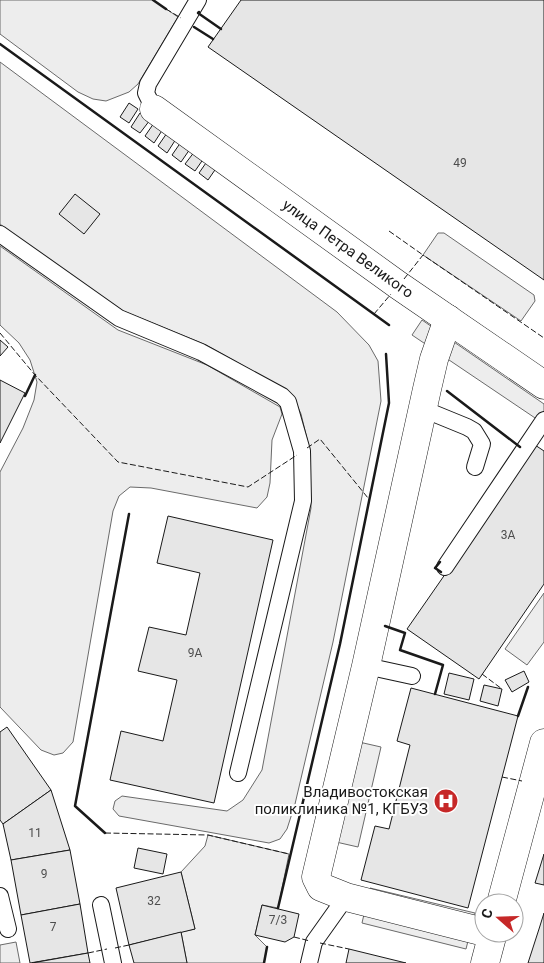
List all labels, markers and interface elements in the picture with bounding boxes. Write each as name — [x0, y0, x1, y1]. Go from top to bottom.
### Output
house number: 49 — [453, 156, 467, 170]
street label: улица Петра Великого — [279, 196, 417, 302]
house number: 3А — [501, 528, 515, 542]
house number: 9А — [188, 646, 202, 660]
place label: Владивостокская поликлиника №1, КГБУЗ — [255, 783, 428, 818]
hospital icon: Владивостокская поликлиника №1, КГБУЗ — [433, 788, 459, 814]
house number: 11 — [28, 826, 42, 840]
house number: 9 — [41, 867, 47, 881]
north arrow — [474, 893, 524, 943]
house number: 32 — [147, 894, 161, 908]
text: С — [478, 907, 496, 921]
house number: 7/3 — [269, 913, 287, 927]
house number: 7 — [50, 920, 57, 934]

